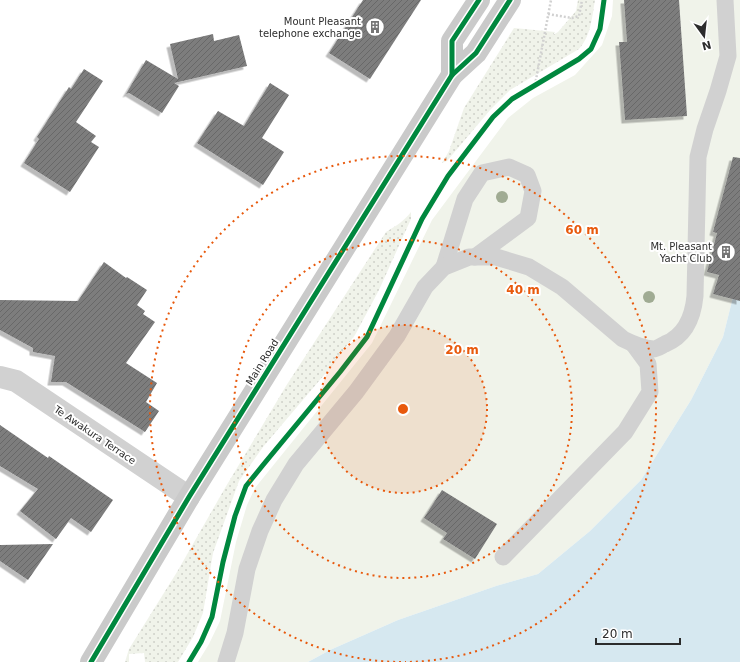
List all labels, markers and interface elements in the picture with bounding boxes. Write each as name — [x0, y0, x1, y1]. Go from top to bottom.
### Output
place label: Mount Pleasant telephone exchange — [259, 16, 361, 39]
building icon: Mount Pleasant telephone exchange — [364, 16, 386, 38]
north arrow — [684, 16, 724, 56]
text: N — [700, 38, 713, 53]
text: 60 m — [565, 223, 599, 237]
place label: Mt. Pleasant Yacht Club — [650, 241, 712, 264]
building icon: Mt. Pleasant Yacht Club — [715, 241, 737, 263]
text: 40 m — [506, 283, 540, 297]
street label: Main Road — [244, 337, 280, 387]
text: 20 m — [445, 343, 479, 357]
centre of rings — [396, 402, 410, 416]
street label: Te Awakura Terrace — [51, 403, 138, 466]
scale bar — [596, 620, 680, 646]
text: 20 m — [602, 627, 633, 641]

